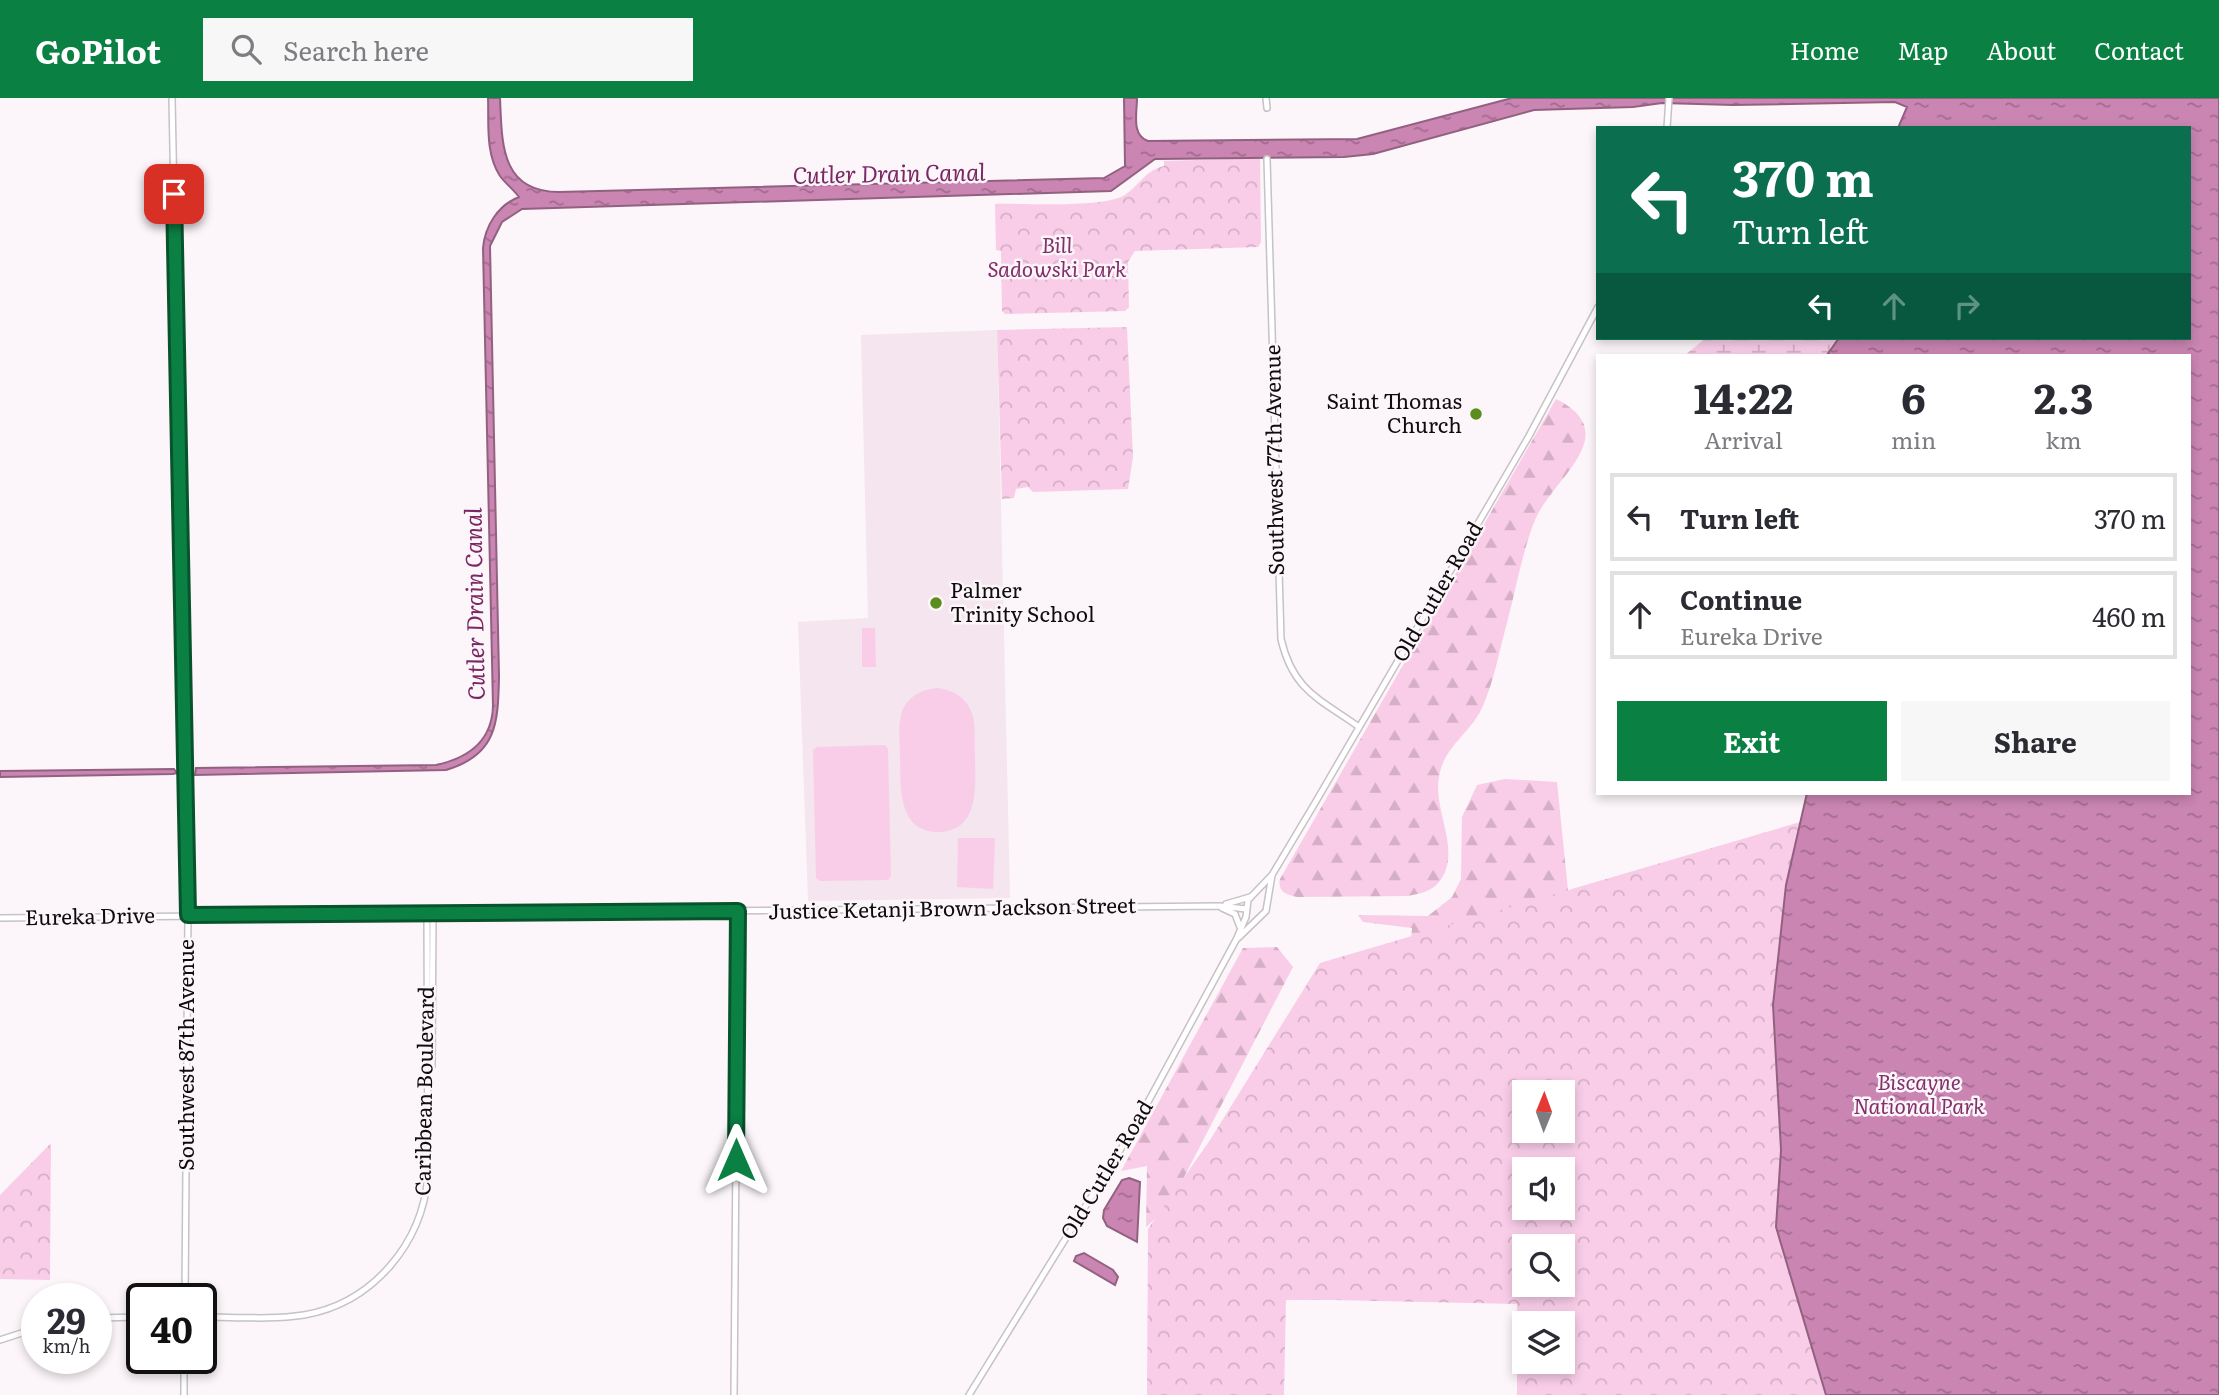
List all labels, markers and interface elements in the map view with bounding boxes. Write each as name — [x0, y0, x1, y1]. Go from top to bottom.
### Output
search box — [203, 18, 693, 81]
text: GoPilot — [35, 25, 161, 74]
icon: search — [227, 30, 265, 68]
text: Search here — [283, 30, 429, 69]
text: Home — [1790, 32, 1859, 67]
text: Map — [1897, 32, 1948, 67]
text: About — [1986, 32, 2056, 67]
text: Contact — [2094, 32, 2184, 67]
text: 370 m — [1732, 139, 1874, 212]
water label: Cutler Drain Canal — [792, 153, 986, 191]
icon: left — [1617, 154, 1708, 245]
pin — [144, 164, 204, 224]
icon: arrive — [155, 175, 193, 213]
text: Turn left — [1732, 206, 1869, 254]
park label: Bill Sadowski Park — [988, 228, 1127, 283]
icon: left — [1802, 287, 1840, 325]
icon: ahead — [1875, 287, 1913, 325]
icon: right — [1948, 287, 1986, 325]
street label: Southwest 77th Avenue — [1255, 344, 1290, 576]
text: 14:22 — [1694, 365, 1793, 427]
text: 6 — [1901, 365, 1926, 427]
text: 2.3 — [2034, 365, 2093, 427]
place label: Saint Thomas Church — [1327, 384, 1462, 439]
marker: Saint Thomas Church — [1468, 406, 1484, 422]
text: Arrival — [1704, 422, 1783, 456]
text: min — [1891, 422, 1936, 456]
text: km — [2045, 422, 2082, 456]
icon: left — [1621, 498, 1659, 536]
text: Turn left — [1680, 498, 1799, 537]
text: 370 m — [2094, 498, 2166, 537]
water label: Cutler Drain Canal — [454, 507, 492, 701]
street label: Old Cutler Road — [1383, 515, 1489, 667]
place label: Palmer Trinity School — [950, 573, 1095, 628]
text: Continue — [1680, 579, 1802, 618]
marker: Palmer Trinity School — [928, 595, 944, 611]
icon: ahead — [1621, 596, 1659, 634]
text: 460 m — [2092, 596, 2166, 635]
text: Eureka Drive — [1680, 618, 1823, 652]
button: Exit — [1617, 701, 1887, 781]
button: Share — [1901, 701, 2170, 781]
street label: Justice Ketanji Brown Jackson Street — [768, 888, 1137, 925]
street label: Eureka Drive — [25, 898, 155, 931]
street label: Southwest 87th Avenue — [169, 939, 200, 1171]
street label: Caribbean Boulevard — [405, 986, 440, 1196]
park label: Biscayne National Park — [1853, 1065, 1985, 1120]
north arrow — [1512, 1080, 1575, 1143]
map controls — [1512, 1080, 1575, 1374]
street label: Old Cutler Road — [1051, 1093, 1159, 1244]
position arrow — [699, 1123, 773, 1197]
button: sound — [1512, 1157, 1575, 1220]
button: search — [1512, 1234, 1575, 1297]
speed limit sign: 40 — [126, 1283, 217, 1374]
text: 29 — [47, 1293, 86, 1345]
button: layers — [1512, 1311, 1575, 1374]
text: km/h — [43, 1332, 90, 1359]

